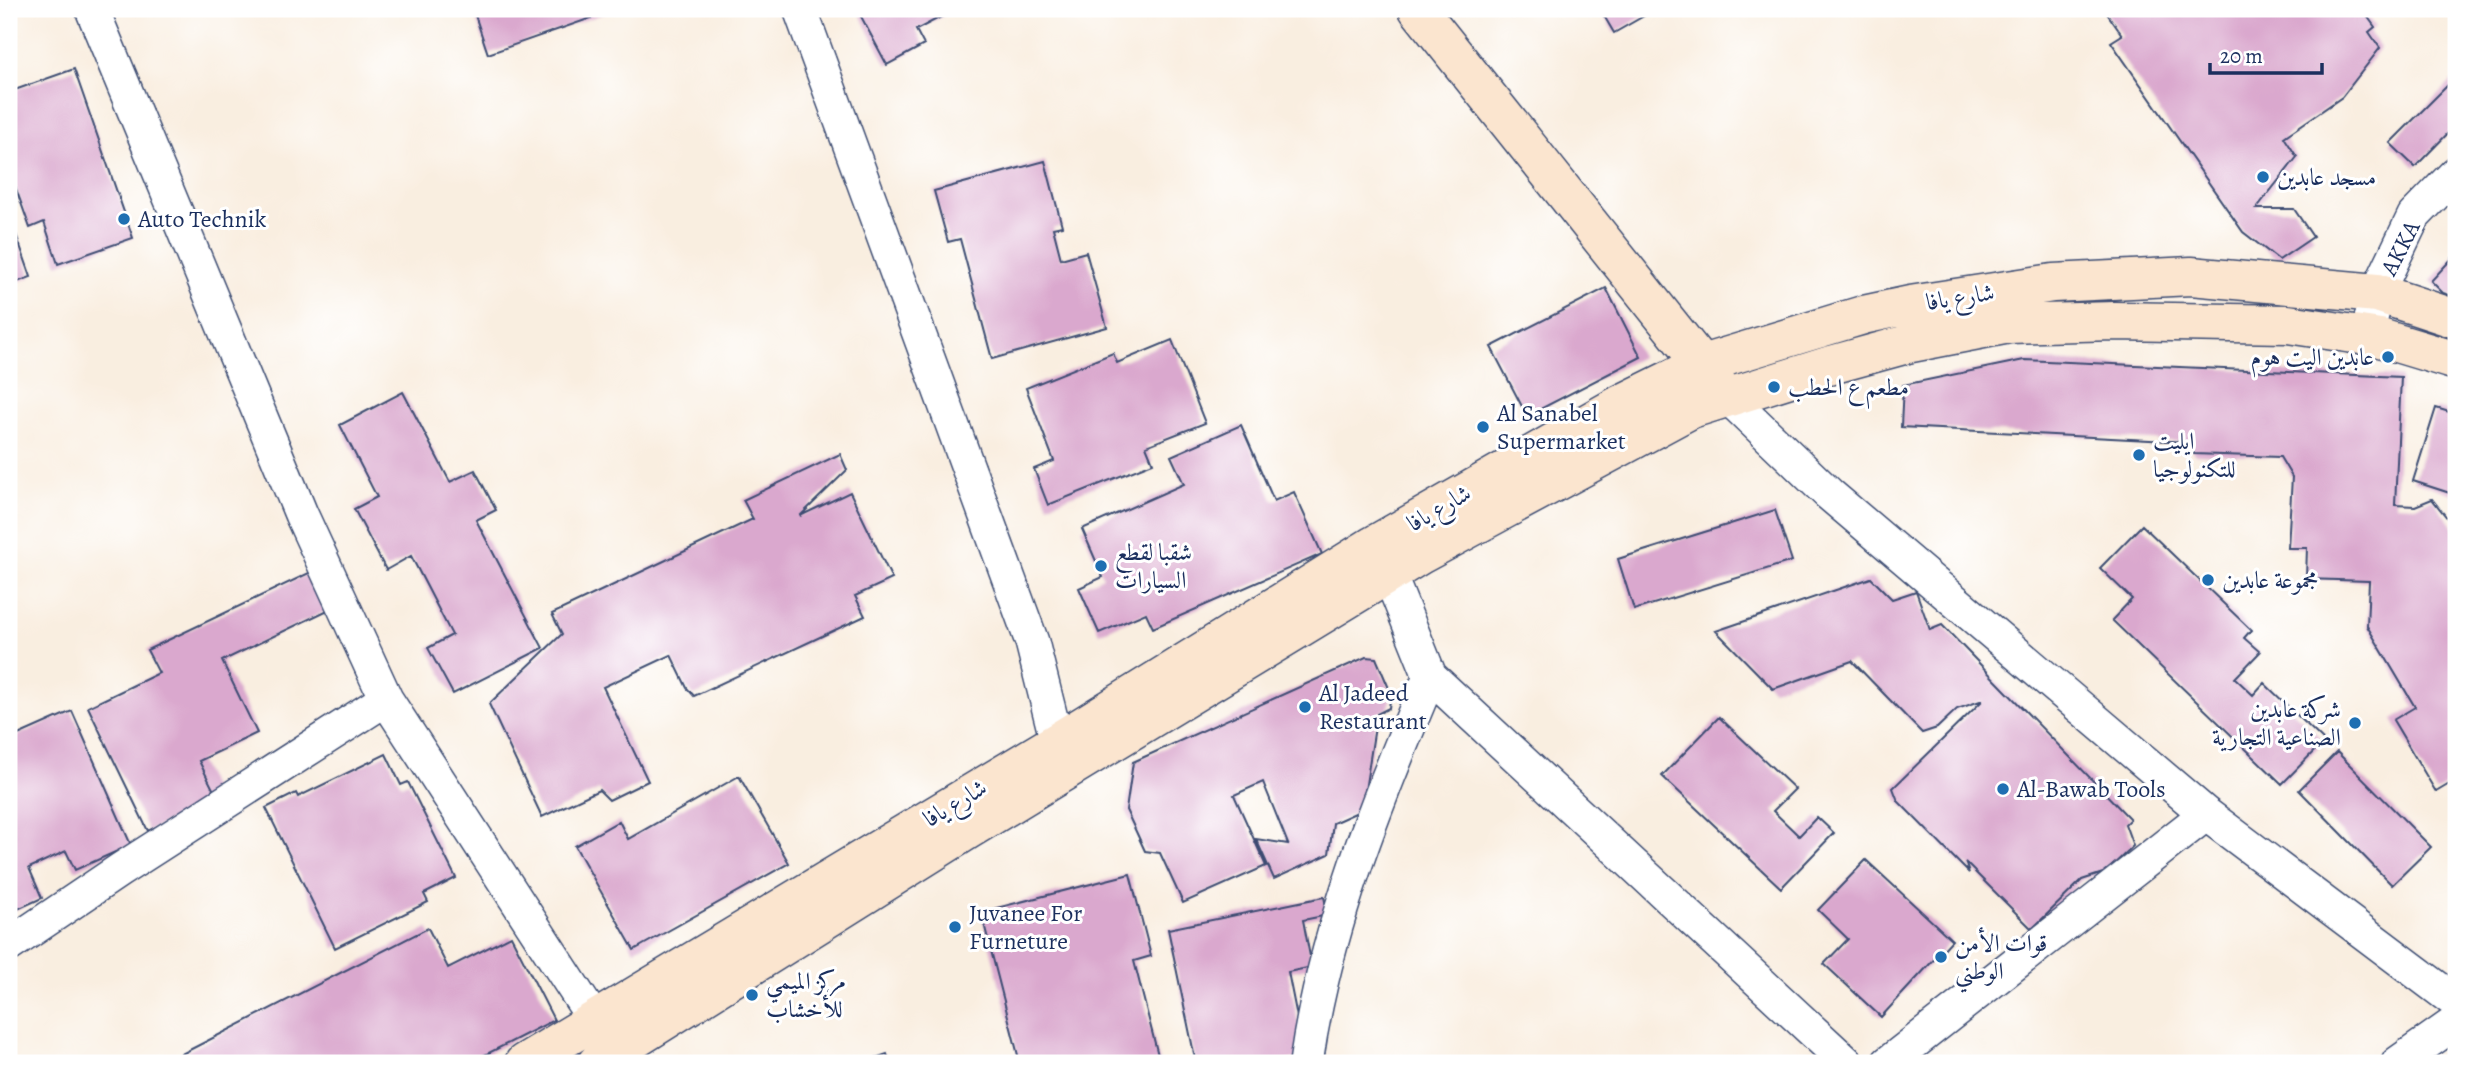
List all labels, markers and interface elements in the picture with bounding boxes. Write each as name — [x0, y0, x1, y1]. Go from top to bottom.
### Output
scale bar — [2210, 32, 2322, 76]
text: 20 m — [2220, 42, 2263, 70]
place label: مسجد عابدين — [2277, 161, 2376, 193]
marker: مسجد عابدين — [2255, 169, 2271, 185]
place label: Auto Technik — [137, 203, 266, 235]
marker: Auto Technik — [116, 211, 132, 227]
street label: AKKA — [2372, 214, 2428, 282]
street label: شارع يافا — [1923, 276, 1997, 322]
place label: عابدين اليت هوم — [2251, 341, 2374, 378]
marker: عابدين اليت هوم — [2380, 349, 2396, 365]
place label: مطعم ع الحطب — [1788, 371, 1909, 409]
marker: مطعم ع الحطب — [1766, 379, 1782, 395]
place label: Al Sanabel Supermarket — [1496, 397, 1626, 457]
marker: Al Sanabel Supermarket — [1475, 419, 1491, 435]
place label: ايليت للتكنولوجيا — [2153, 425, 2236, 485]
marker: ايليت للتكنولوجيا — [2131, 447, 2147, 463]
street label: شارع يافا — [1401, 477, 1479, 543]
place label: شقبا لقطع السيارات — [1115, 536, 1192, 596]
marker: شقبا لقطع السيارات — [1093, 558, 1109, 574]
place label: مجموعة عابدين — [2222, 564, 2318, 596]
marker: مجموعة عابدين — [2200, 572, 2216, 588]
place label: Al Jadeed Restaurant — [1318, 677, 1427, 737]
place label: شركة عابدين الصناعية التجارية — [2212, 693, 2341, 753]
marker: Al Jadeed Restaurant — [1297, 699, 1313, 715]
marker: شركة عابدين الصناعية التجارية — [2347, 715, 2363, 731]
street label: شارع يافا — [917, 772, 995, 838]
place label: Al-Bawab Tools — [2016, 773, 2166, 805]
marker: Al-Bawab Tools — [1995, 781, 2011, 797]
place label: Juvanee For Furneture — [969, 897, 1082, 957]
marker: Juvanee For Furneture — [947, 919, 963, 935]
place label: قوات الأمن الوطني — [1955, 927, 2047, 993]
marker: قوات الأمن الوطني — [1933, 949, 1949, 965]
place label: مركز الميمي للأخشاب — [766, 965, 846, 1025]
marker: مركز الميمي للأخشاب — [744, 987, 760, 1003]

